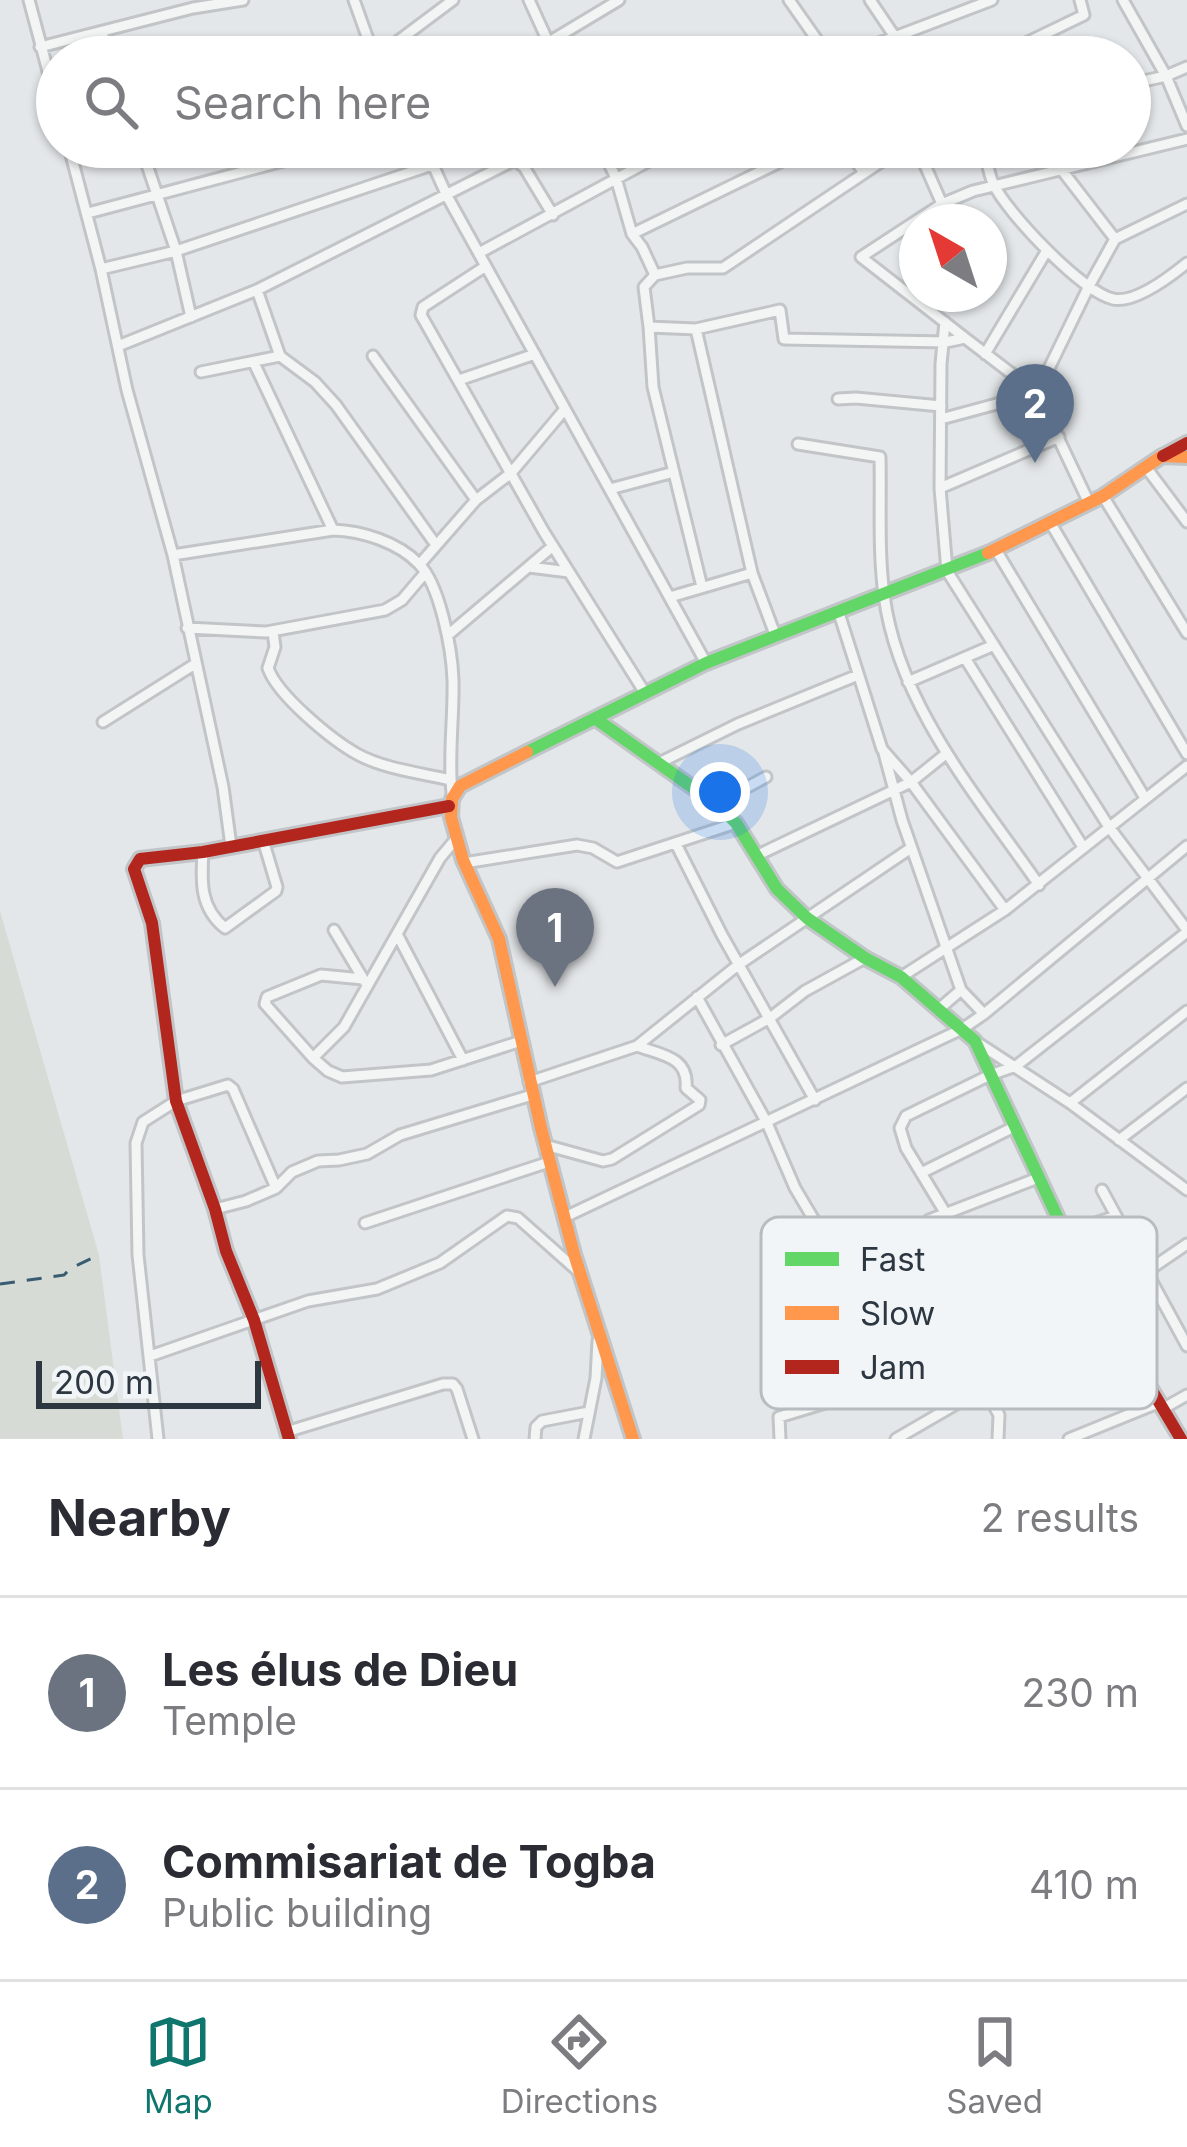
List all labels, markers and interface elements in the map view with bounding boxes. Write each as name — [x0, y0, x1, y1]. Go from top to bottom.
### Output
search box — [36, 36, 1151, 168]
icon: search — [78, 69, 144, 135]
text: Search here — [174, 75, 431, 130]
north arrow — [899, 204, 1007, 312]
pin: 2 — [996, 364, 1074, 463]
your location — [690, 762, 750, 822]
pin: 1 — [516, 888, 594, 987]
legend — [761, 1217, 1157, 1409]
text: Fast — [860, 1239, 926, 1279]
text: Slow — [860, 1293, 935, 1333]
text: Jam — [860, 1347, 926, 1387]
scale bar — [36, 1355, 261, 1408]
text: 200 m — [54, 1362, 154, 1402]
text: Nearby — [48, 1487, 231, 1548]
text: 2 results — [981, 1494, 1139, 1541]
text: Les élus de Dieu — [162, 1642, 518, 1697]
text: 1 — [79, 1669, 95, 1716]
text: 230 m — [1021, 1669, 1139, 1716]
text: Temple — [162, 1697, 297, 1744]
text: Commisariat de Togba — [162, 1834, 656, 1889]
text: 2 — [75, 1861, 99, 1908]
text: 410 m — [1029, 1861, 1139, 1908]
text: Public building — [162, 1889, 432, 1936]
tab: Map — [144, 2009, 213, 2121]
tab: Directions — [501, 2009, 658, 2121]
tab: Saved — [946, 2009, 1043, 2121]

